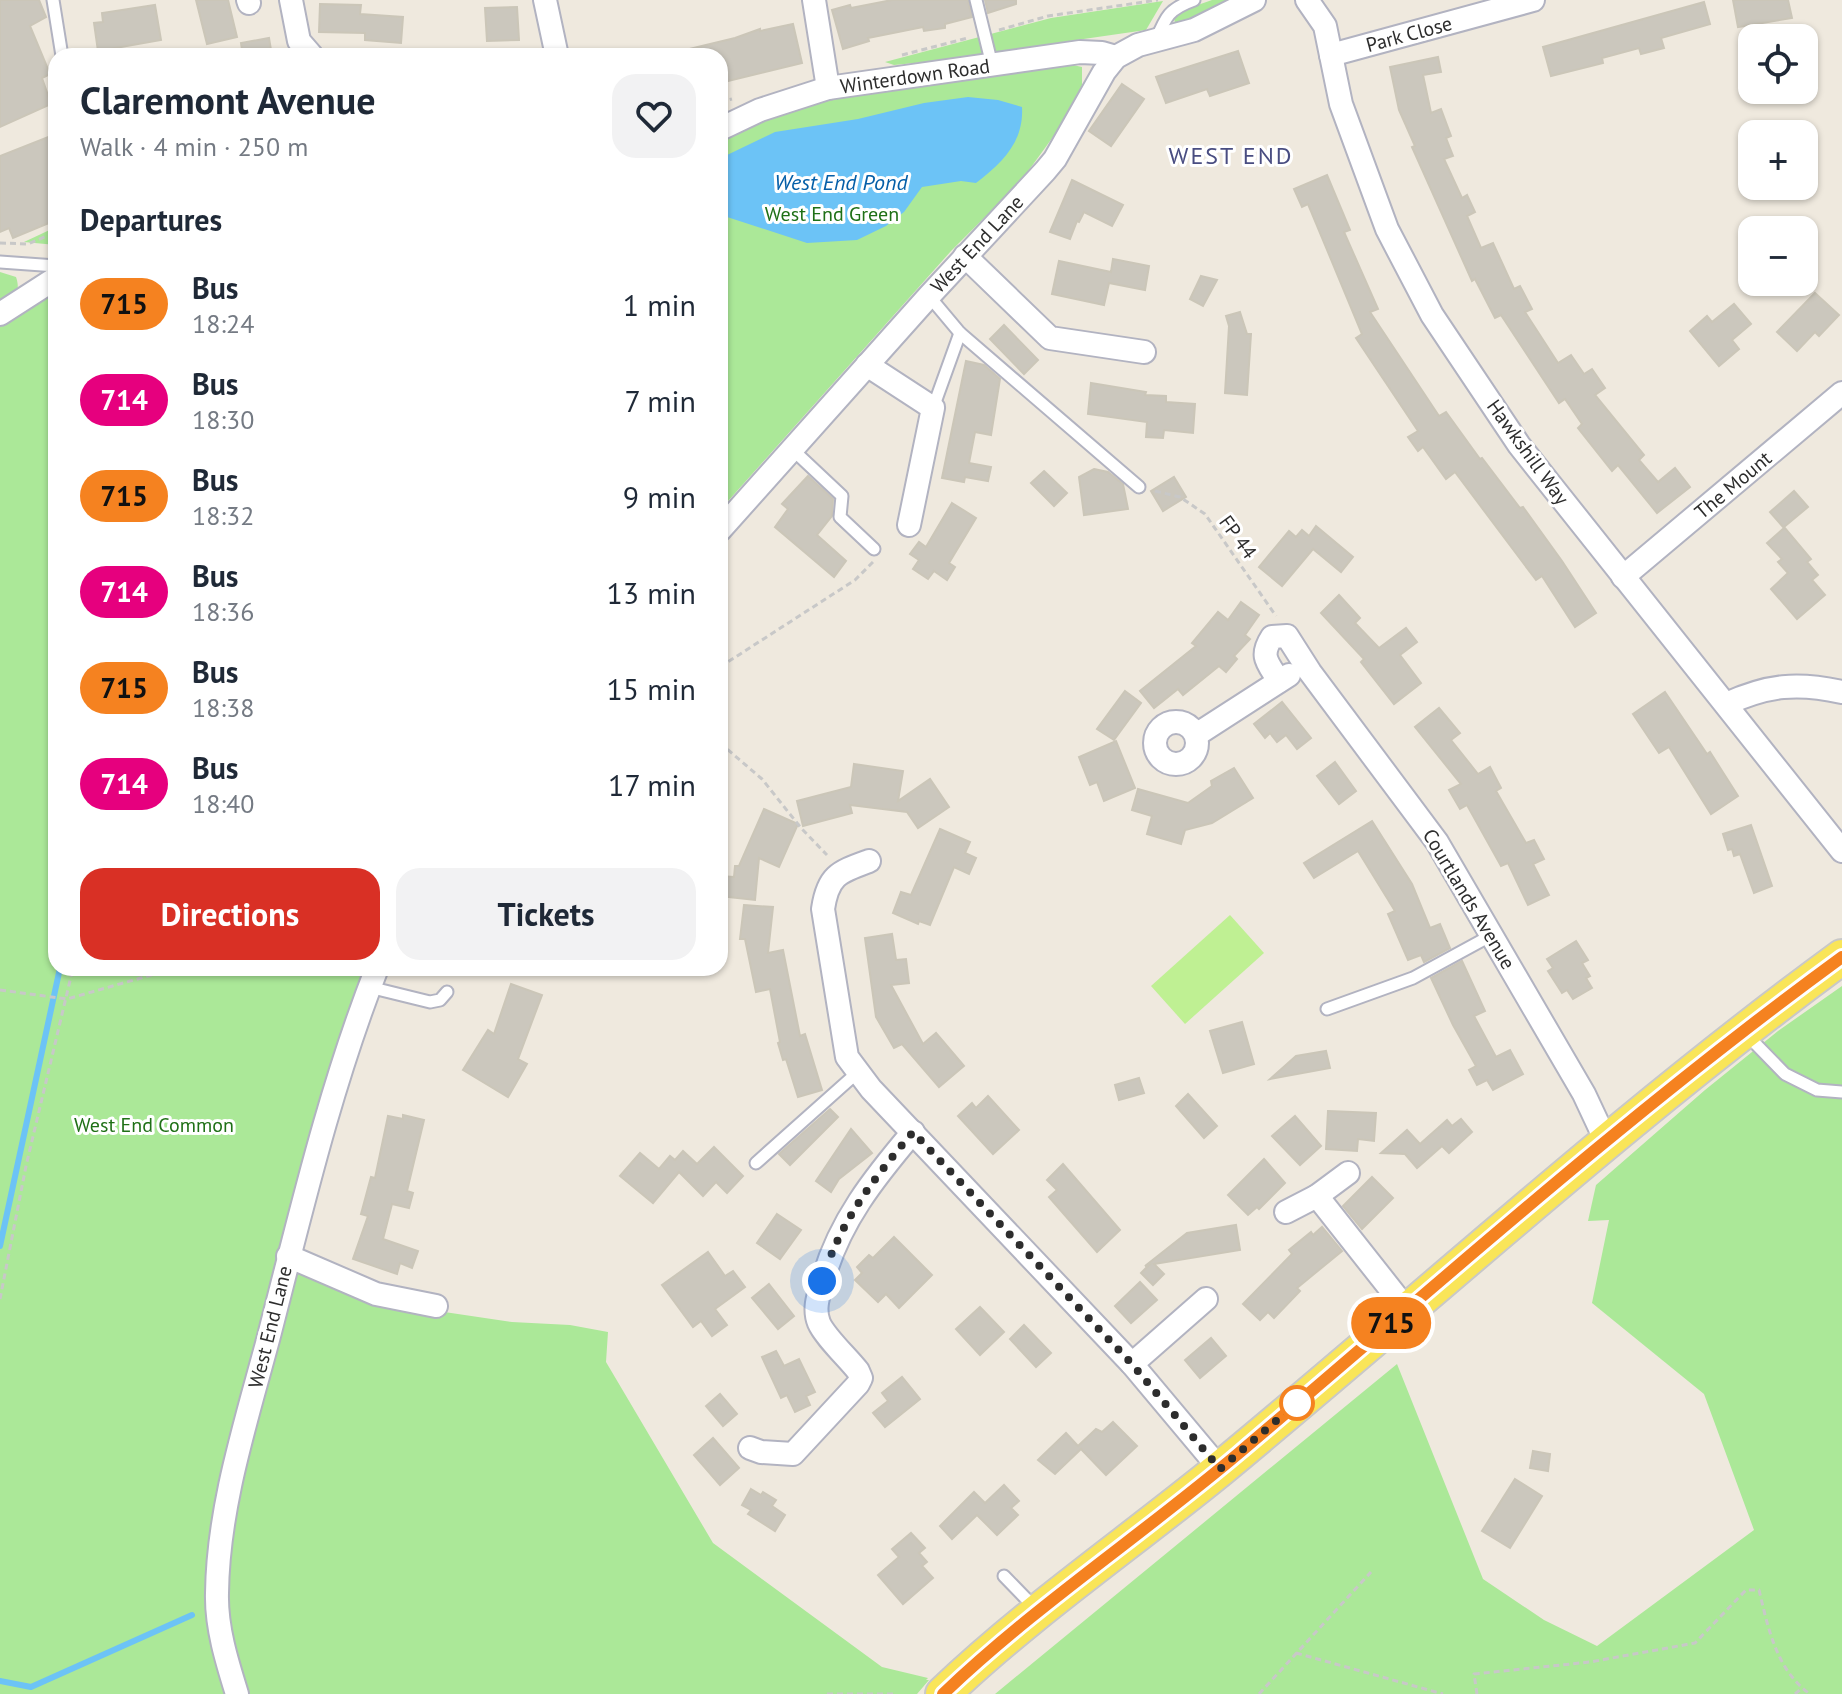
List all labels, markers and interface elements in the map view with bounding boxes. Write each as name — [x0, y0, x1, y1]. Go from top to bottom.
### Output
street label: Park Close — [1363, 10, 1455, 58]
map controls — [1738, 24, 1818, 296]
button: locate — [1738, 24, 1818, 104]
street label: Winterdown Road — [838, 53, 992, 99]
button: heart — [612, 74, 696, 158]
text: Claremont Avenue — [80, 75, 376, 124]
button: + — [1738, 120, 1818, 200]
text: Walk · 4 min · 250 m — [80, 130, 308, 163]
district label: WEST END — [1169, 140, 1293, 171]
water label: West End Pond — [774, 168, 909, 196]
street label: West End Lane — [925, 189, 1029, 299]
text: Departures — [80, 200, 222, 239]
park label: West End Green — [765, 201, 899, 227]
button: − — [1738, 216, 1818, 296]
text: Bus — [192, 268, 239, 307]
text: 715 — [100, 285, 148, 322]
text: 1 min — [623, 285, 696, 324]
text: 18:24 — [192, 307, 254, 340]
text: Bus — [192, 364, 239, 403]
text: 714 — [100, 381, 148, 418]
text: 7 min — [624, 381, 696, 420]
street label: Hawkshill Way — [1481, 394, 1575, 510]
text: 18:30 — [192, 403, 254, 436]
street label: The Mount — [1689, 445, 1777, 525]
text: Bus — [192, 460, 239, 499]
text: 715 — [100, 477, 148, 514]
text: 9 min — [623, 477, 696, 516]
text: 18:32 — [192, 499, 254, 532]
street label: FP 44 — [1213, 510, 1263, 564]
text: Bus — [192, 556, 239, 595]
text: 714 — [100, 573, 148, 610]
text: 13 min — [606, 573, 696, 612]
text: 18:36 — [192, 595, 254, 628]
text: Bus — [192, 652, 239, 691]
text: 715 — [100, 669, 148, 706]
text: 15 min — [606, 669, 696, 708]
text: 18:38 — [192, 691, 254, 724]
text: Bus — [192, 748, 239, 787]
text: 714 — [100, 765, 148, 802]
text: 17 min — [608, 765, 696, 804]
text: 18:40 — [192, 787, 254, 820]
street label: Courtlands Avenue — [1417, 824, 1521, 974]
button: Directions — [80, 868, 380, 960]
button: Tickets — [396, 868, 696, 960]
park label: West End Common — [74, 1112, 234, 1138]
your location — [802, 1261, 842, 1301]
street label: West End Lane — [242, 1263, 298, 1391]
line badge: 715 — [1345, 1297, 1437, 1349]
text: 715 — [1367, 1304, 1415, 1341]
unlabelled marker — [1280, 1386, 1314, 1420]

